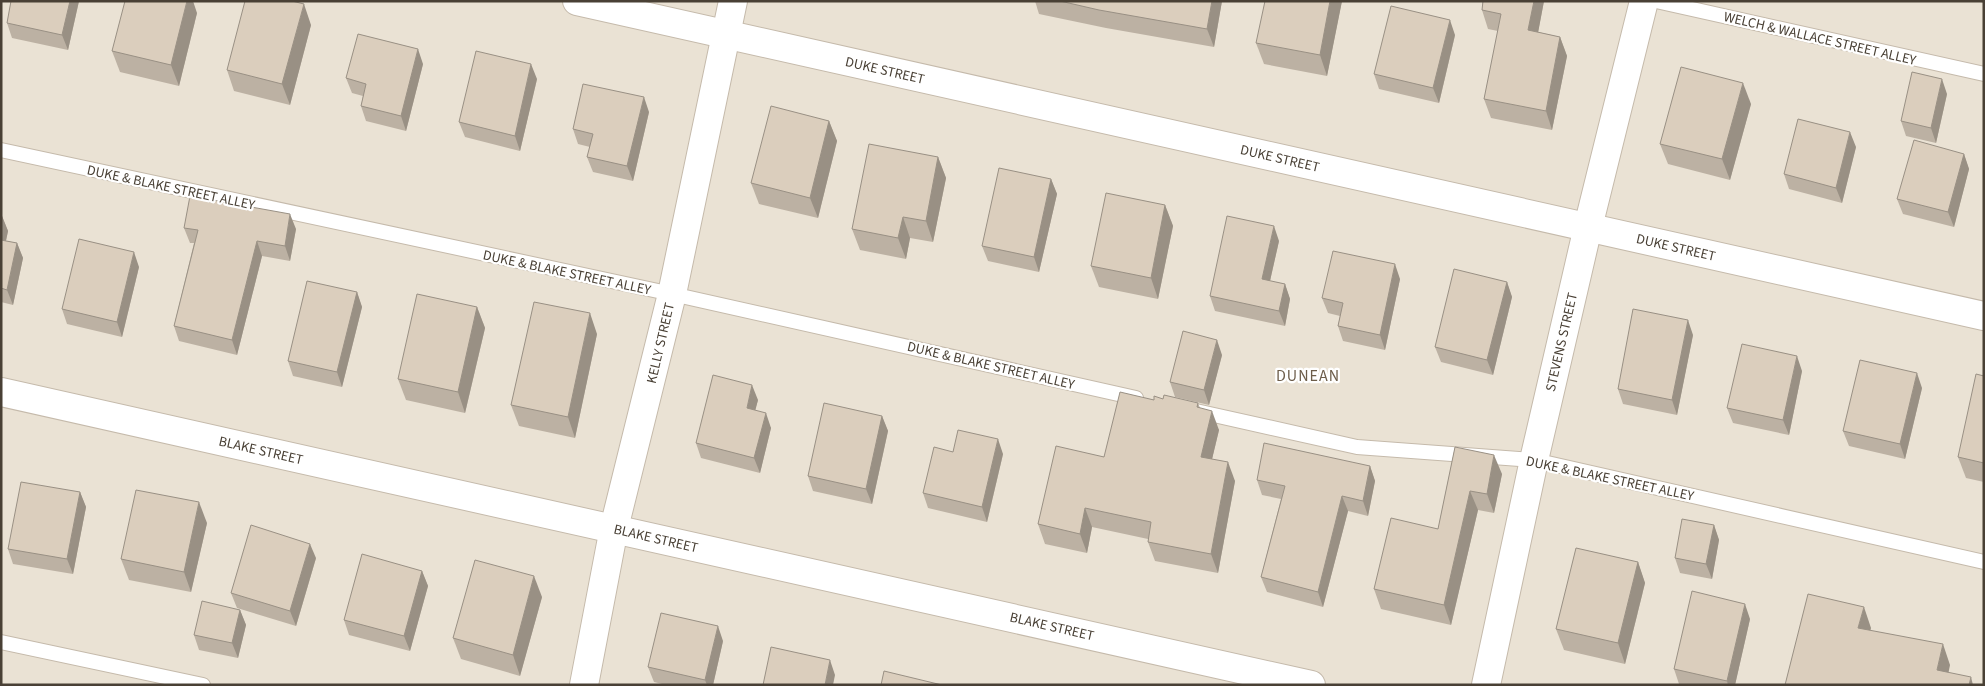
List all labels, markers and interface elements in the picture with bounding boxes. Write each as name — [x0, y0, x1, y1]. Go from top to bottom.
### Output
street label: WELCH & WALLACE STREET ALLEY — [1722, 7, 1918, 71]
street label: DUKE STREET — [843, 52, 927, 90]
street label: DUKE STREET — [1238, 140, 1322, 178]
street label: DUKE & BLAKE STREET ALLEY — [85, 160, 257, 216]
street label: DUKE STREET — [1634, 229, 1718, 267]
street label: DUKE & BLAKE STREET ALLEY — [481, 245, 653, 301]
street label: STEVENS STREET — [1541, 290, 1583, 394]
street label: KELLY STREET — [642, 300, 680, 386]
street label: DUKE & BLAKE STREET ALLEY — [905, 337, 1077, 395]
district label: DUNEAN — [1276, 365, 1340, 387]
street label: BLAKE STREET — [217, 432, 305, 470]
street label: DUKE & BLAKE STREET ALLEY — [1524, 451, 1696, 507]
street label: BLAKE STREET — [612, 520, 700, 558]
street label: BLAKE STREET — [1008, 608, 1096, 646]

